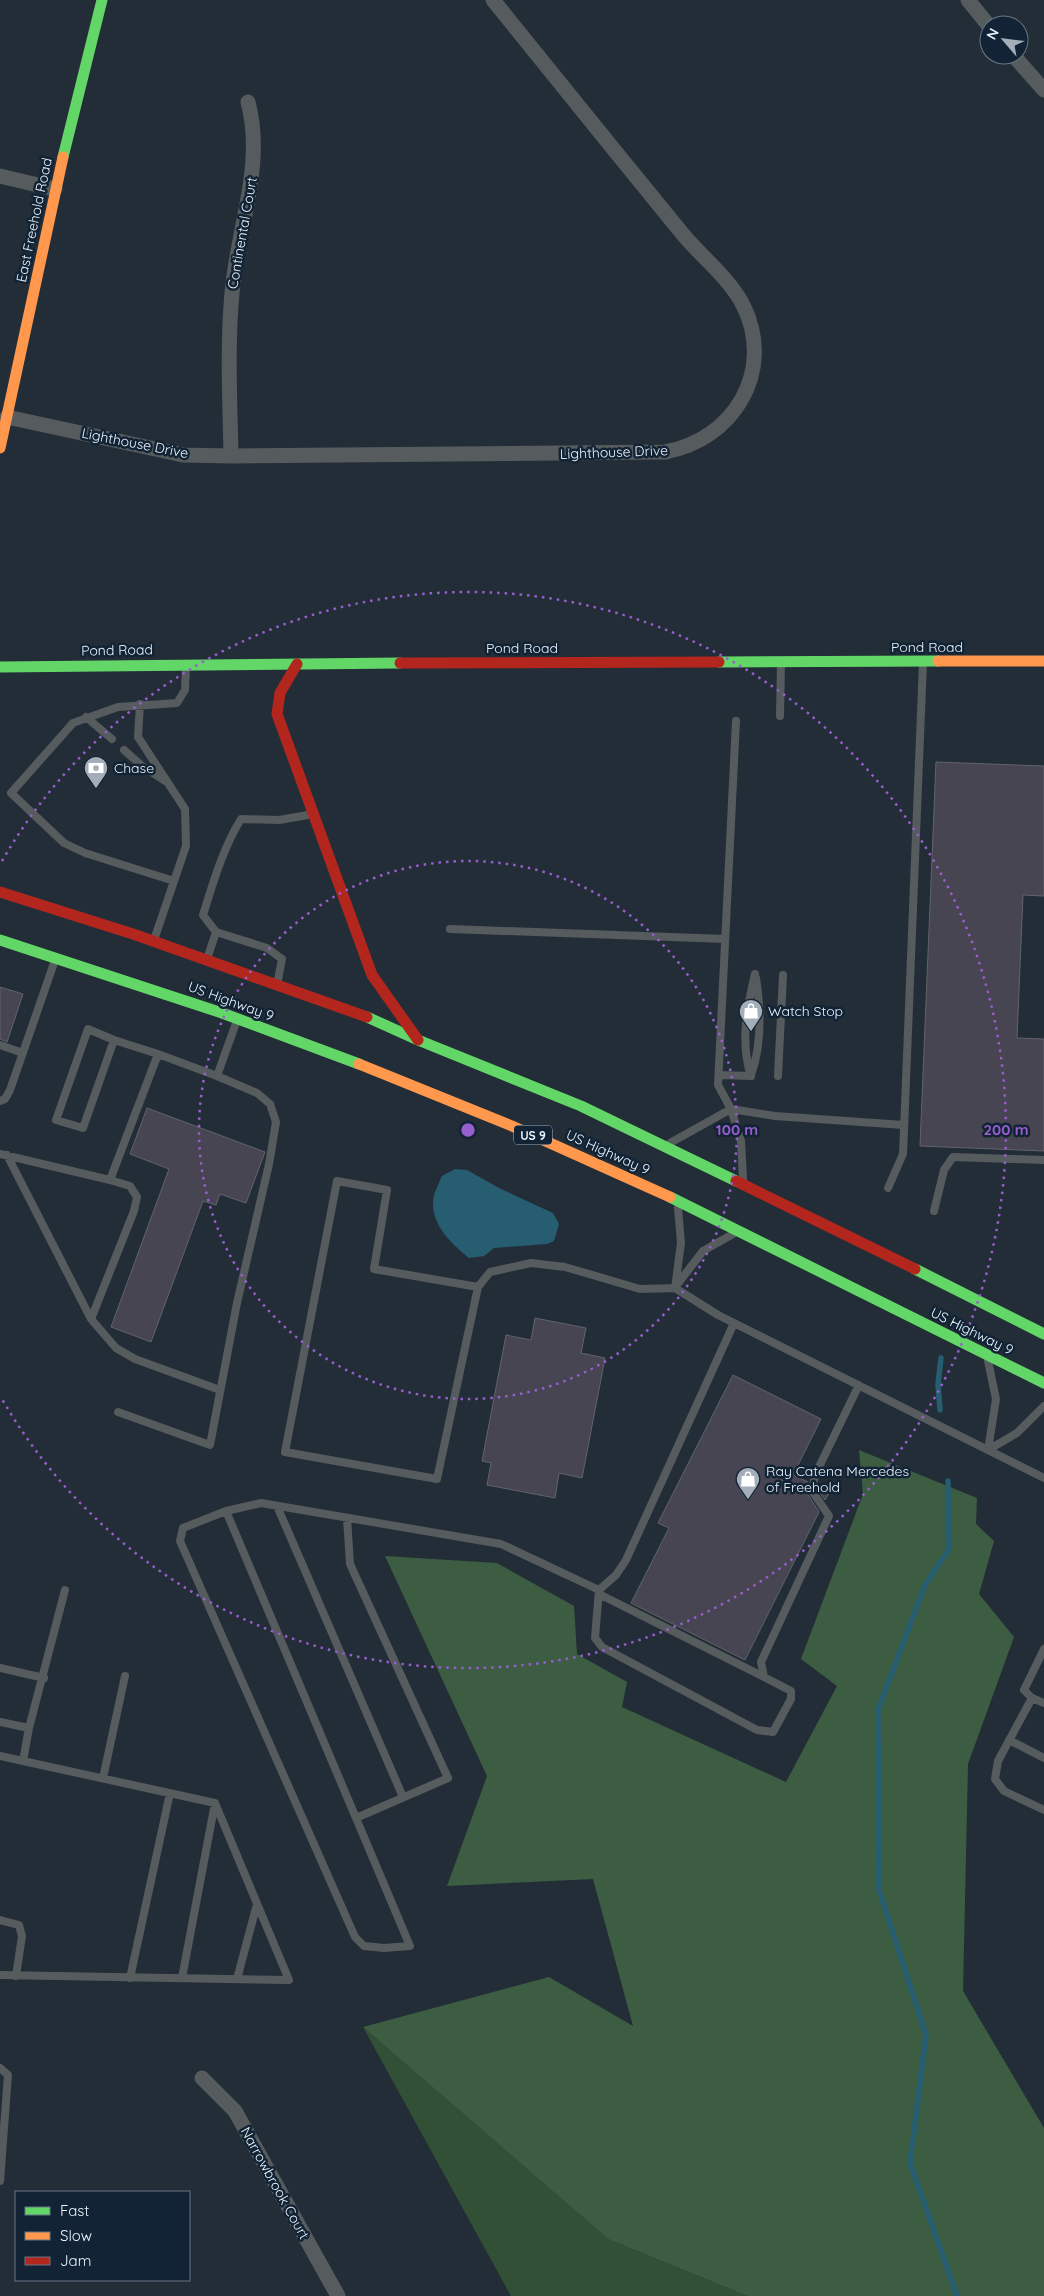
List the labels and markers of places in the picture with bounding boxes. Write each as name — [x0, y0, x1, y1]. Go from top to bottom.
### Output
bank icon: Chase — [83, 755, 109, 789]
place label: Chase — [114, 759, 154, 777]
shop icon: Watch Stop — [738, 998, 764, 1032]
place label: Watch Stop — [768, 1002, 843, 1020]
centre of rings — [459, 1121, 477, 1139]
place label: Ray Catena Mercedes of Freehold — [766, 1462, 909, 1496]
shop icon: Ray Catena Mercedes of Freehold — [735, 1466, 761, 1500]

